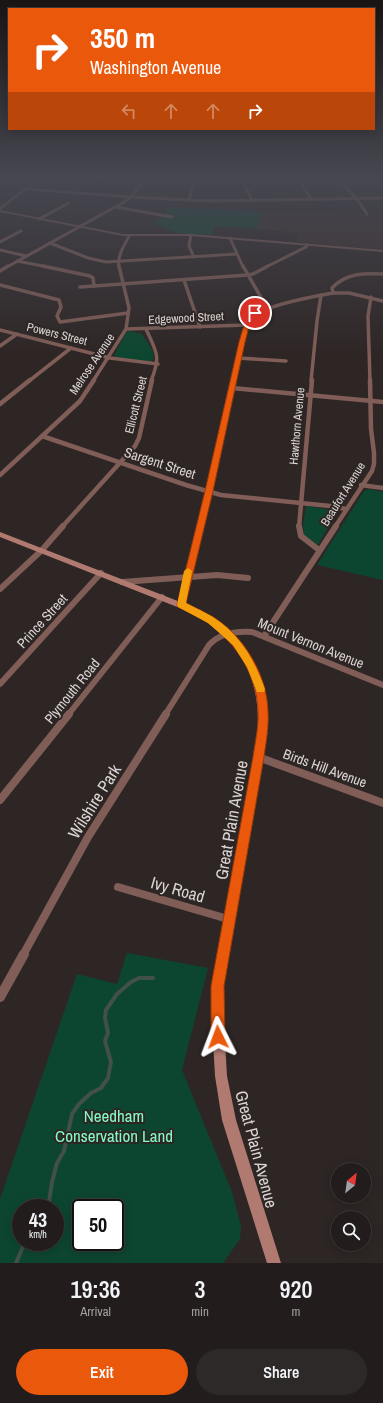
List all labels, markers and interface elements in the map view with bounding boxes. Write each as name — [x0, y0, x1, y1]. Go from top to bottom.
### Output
text: 350 m — [90, 19, 155, 57]
icon: right — [24, 24, 76, 76]
text: Washington Avenue — [90, 55, 221, 80]
icon: left — [118, 100, 140, 122]
icon: ahead — [160, 100, 182, 122]
icon: ahead — [202, 100, 224, 122]
icon: right — [244, 100, 266, 122]
pin — [238, 296, 272, 330]
icon: arrive — [244, 302, 266, 324]
street label: Edgewood Street — [148, 308, 224, 328]
street label: Powers Street — [25, 319, 89, 349]
street label: Melrose Avenue — [66, 330, 118, 398]
street label: Ellicott Street — [121, 374, 151, 435]
street label: Hawthorn Avenue — [286, 387, 308, 465]
street label: Sargent Street — [122, 443, 198, 483]
street label: Beaufort Avenue — [317, 459, 369, 529]
street label: Prince Street — [13, 590, 71, 652]
street label: Mount Vernon Avenue — [255, 614, 367, 672]
street label: Plymouth Road — [40, 655, 104, 727]
street label: Birds Hill Avenue — [281, 745, 369, 791]
street label: Great Plain Avenue — [209, 758, 253, 881]
street label: Wilshire Park — [62, 759, 126, 843]
street label: Ivy Road — [148, 870, 208, 908]
position arrow — [197, 1016, 239, 1058]
street label: Great Plain Avenue — [230, 1088, 284, 1210]
park label: Needham Conservation Land — [55, 1104, 173, 1147]
north arrow — [331, 1163, 371, 1203]
map controls — [331, 1163, 371, 1251]
speed limit sign: 50 — [72, 1199, 124, 1251]
text: 43 — [29, 1206, 47, 1233]
button: search — [331, 1211, 371, 1251]
text: km/h — [29, 1228, 47, 1241]
text: 19:36 — [71, 1273, 121, 1305]
text: 3 — [195, 1273, 206, 1305]
text: 920 — [280, 1273, 312, 1305]
text: Arrival — [80, 1303, 111, 1320]
text: min — [191, 1303, 209, 1320]
text: m — [292, 1303, 300, 1320]
button: Exit — [16, 1349, 188, 1395]
button: Share — [196, 1349, 367, 1395]

